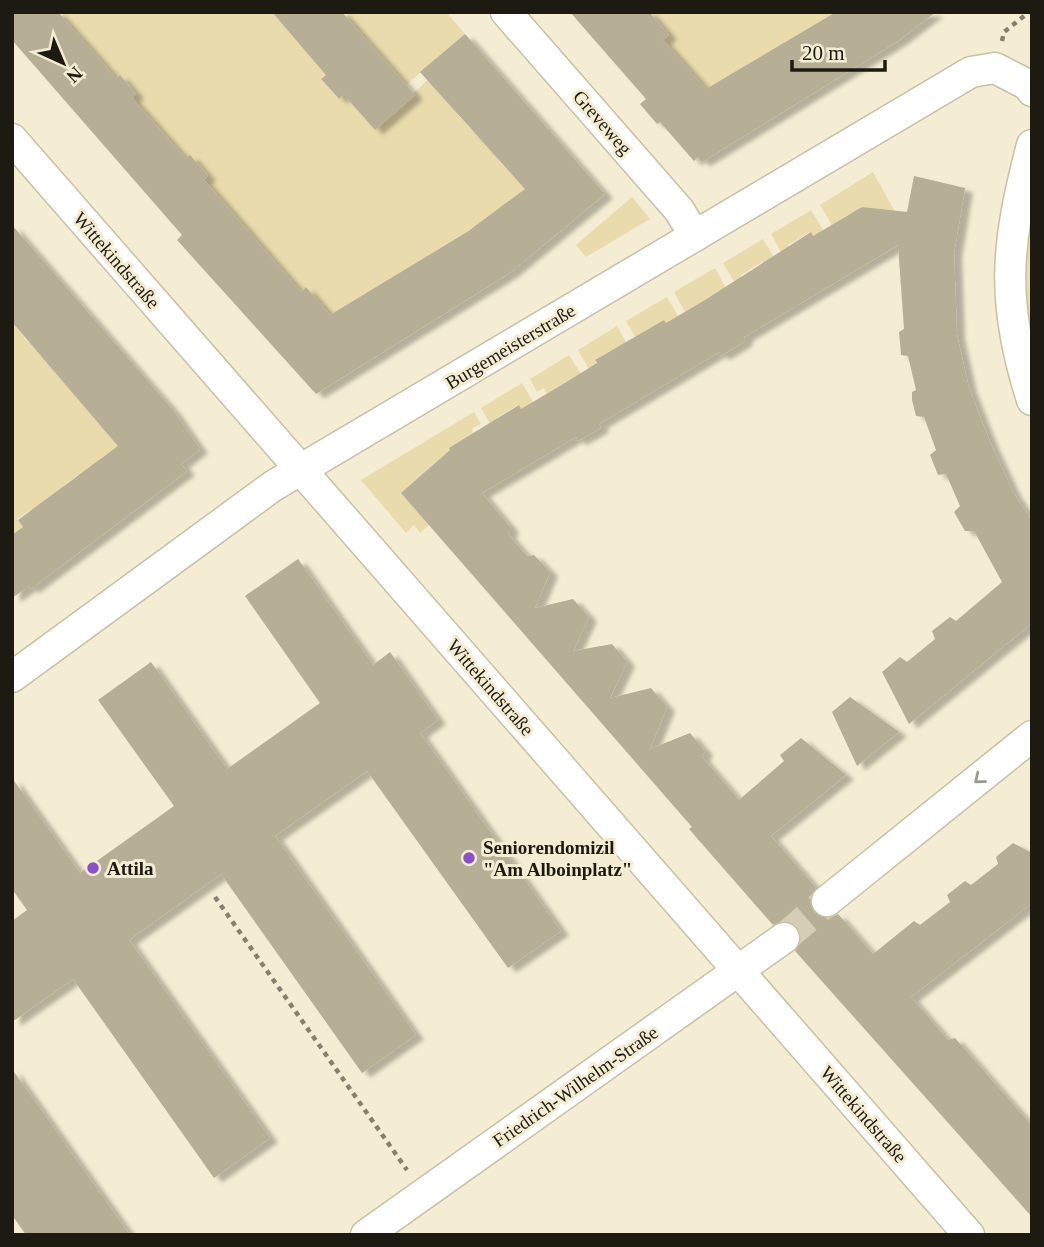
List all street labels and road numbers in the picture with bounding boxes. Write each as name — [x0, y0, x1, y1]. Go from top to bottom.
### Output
street label: Greveweg — [569, 86, 636, 159]
street label: Wittekindstraße — [69, 208, 164, 313]
street label: Burgemeisterstraße — [442, 299, 579, 393]
street label: Wittekindstraße — [443, 635, 538, 740]
street label: Friedrich-Wilhelm-Straße — [489, 1021, 662, 1151]
street label: Wittekindstraße — [816, 1062, 911, 1167]

